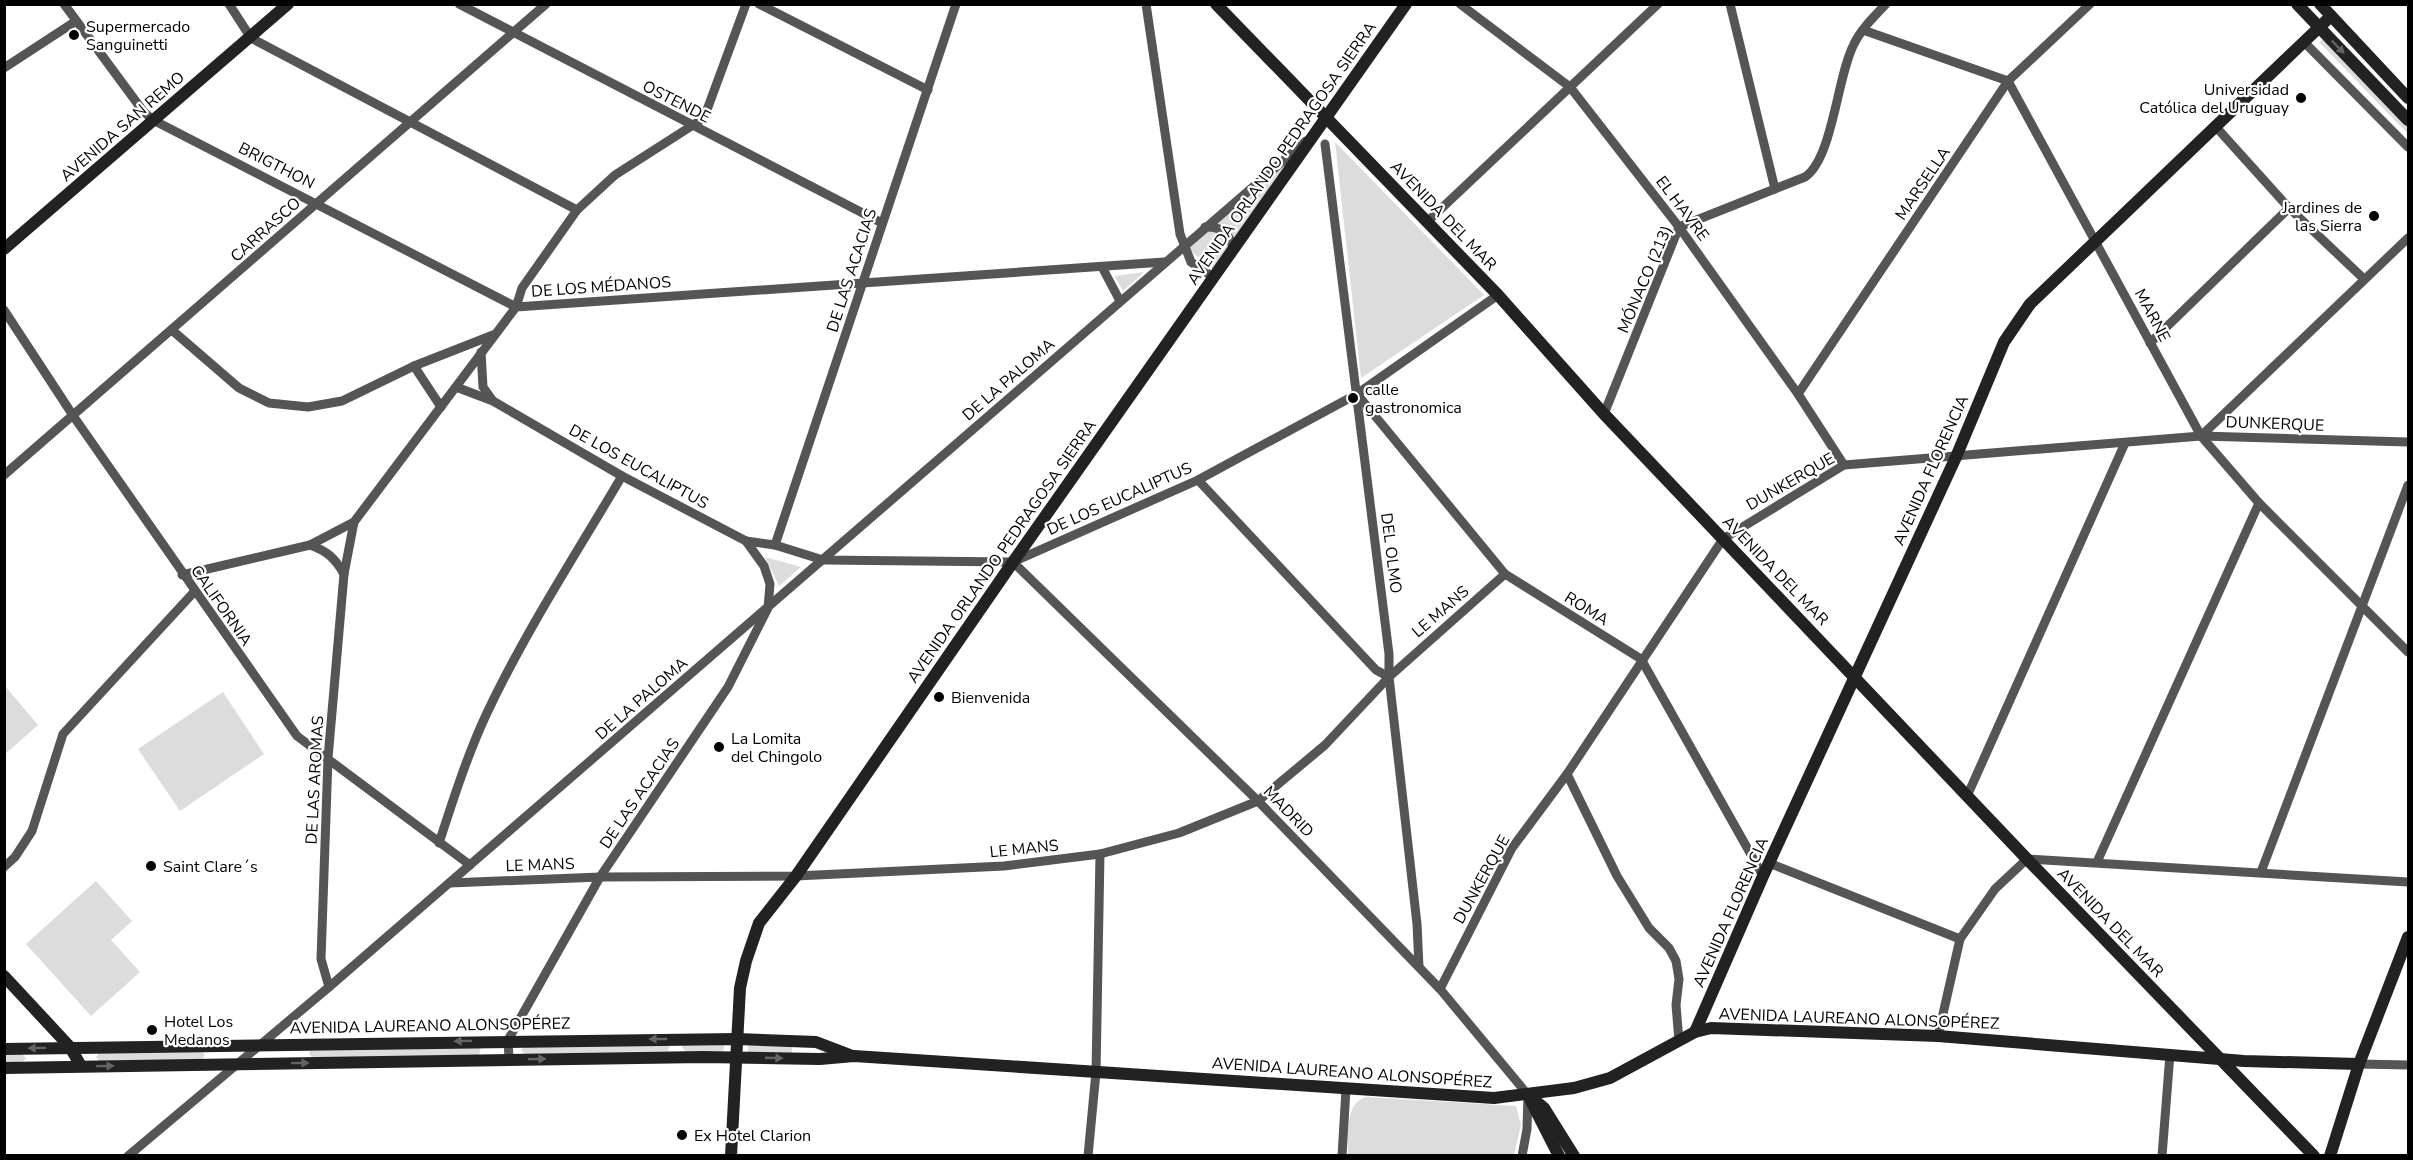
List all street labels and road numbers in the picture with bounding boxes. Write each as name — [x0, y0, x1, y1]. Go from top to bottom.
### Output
street label: AVENIDA ORLANDO PEDRAGOSA SIERRA — [1182, 17, 1382, 290]
street label: AVENIDA SAN REMO — [56, 67, 189, 187]
street label: OSTENDE — [639, 75, 714, 128]
street label: BRIGTHON — [235, 137, 319, 195]
street label: MARSELLA — [1890, 142, 1956, 225]
street label: AVENIDA DEL MAR — [1385, 156, 1502, 276]
street label: EL HAVRE — [1651, 172, 1714, 246]
street label: CARRASCO — [226, 192, 306, 267]
street label: DE LAS ACACIAS — [822, 205, 882, 335]
street label: MÓNACO (213) — [1612, 222, 1678, 337]
street label: DE LOS MÉDANOS — [530, 271, 672, 303]
street label: MARNE — [2129, 285, 2175, 346]
street label: DE LA PALOMA — [958, 333, 1060, 426]
street label: AVENIDA FLORENCIA — [1888, 392, 1974, 549]
street label: DUNKERQUE — [2225, 411, 2325, 437]
street label: AVENIDA ORLANDO PEDRAGOSA SIERRA — [902, 415, 1102, 688]
street label: DE LOS EUCALIPTUS — [565, 419, 712, 515]
street label: DUNKERQUE — [1742, 448, 1839, 516]
street label: DE LOS EUCALIPTUS — [1043, 457, 1196, 541]
street label: AVENIDA DEL MAR — [1717, 511, 1834, 631]
street label: DEL OLMO — [1375, 512, 1407, 595]
street label: CALIFORNIA — [185, 561, 257, 651]
street label: LE MANS — [1407, 581, 1474, 643]
street label: ROMA — [1560, 587, 1613, 631]
street label: DE LA PALOMA — [591, 652, 693, 745]
street label: DE LAS AROMAS — [301, 715, 329, 845]
street label: DE LAS ACACIAS — [595, 734, 685, 853]
street label: MADRID — [1258, 781, 1318, 842]
street label: DUNKERQUE — [1448, 831, 1515, 928]
street label: LE MANS — [989, 834, 1060, 864]
street label: AVENIDA FLORENCIA — [1688, 834, 1774, 991]
street label: LE MANS — [505, 853, 575, 877]
street label: AVENIDA DEL MAR — [2052, 863, 2169, 983]
street label: AVENIDA LAUREANO ALONSOPÉREZ — [1718, 1003, 2000, 1035]
street label: AVENIDA LAUREANO ALONSOPÉREZ — [289, 1013, 571, 1039]
street label: AVENIDA LAUREANO ALONSOPÉREZ — [1211, 1052, 1493, 1094]

